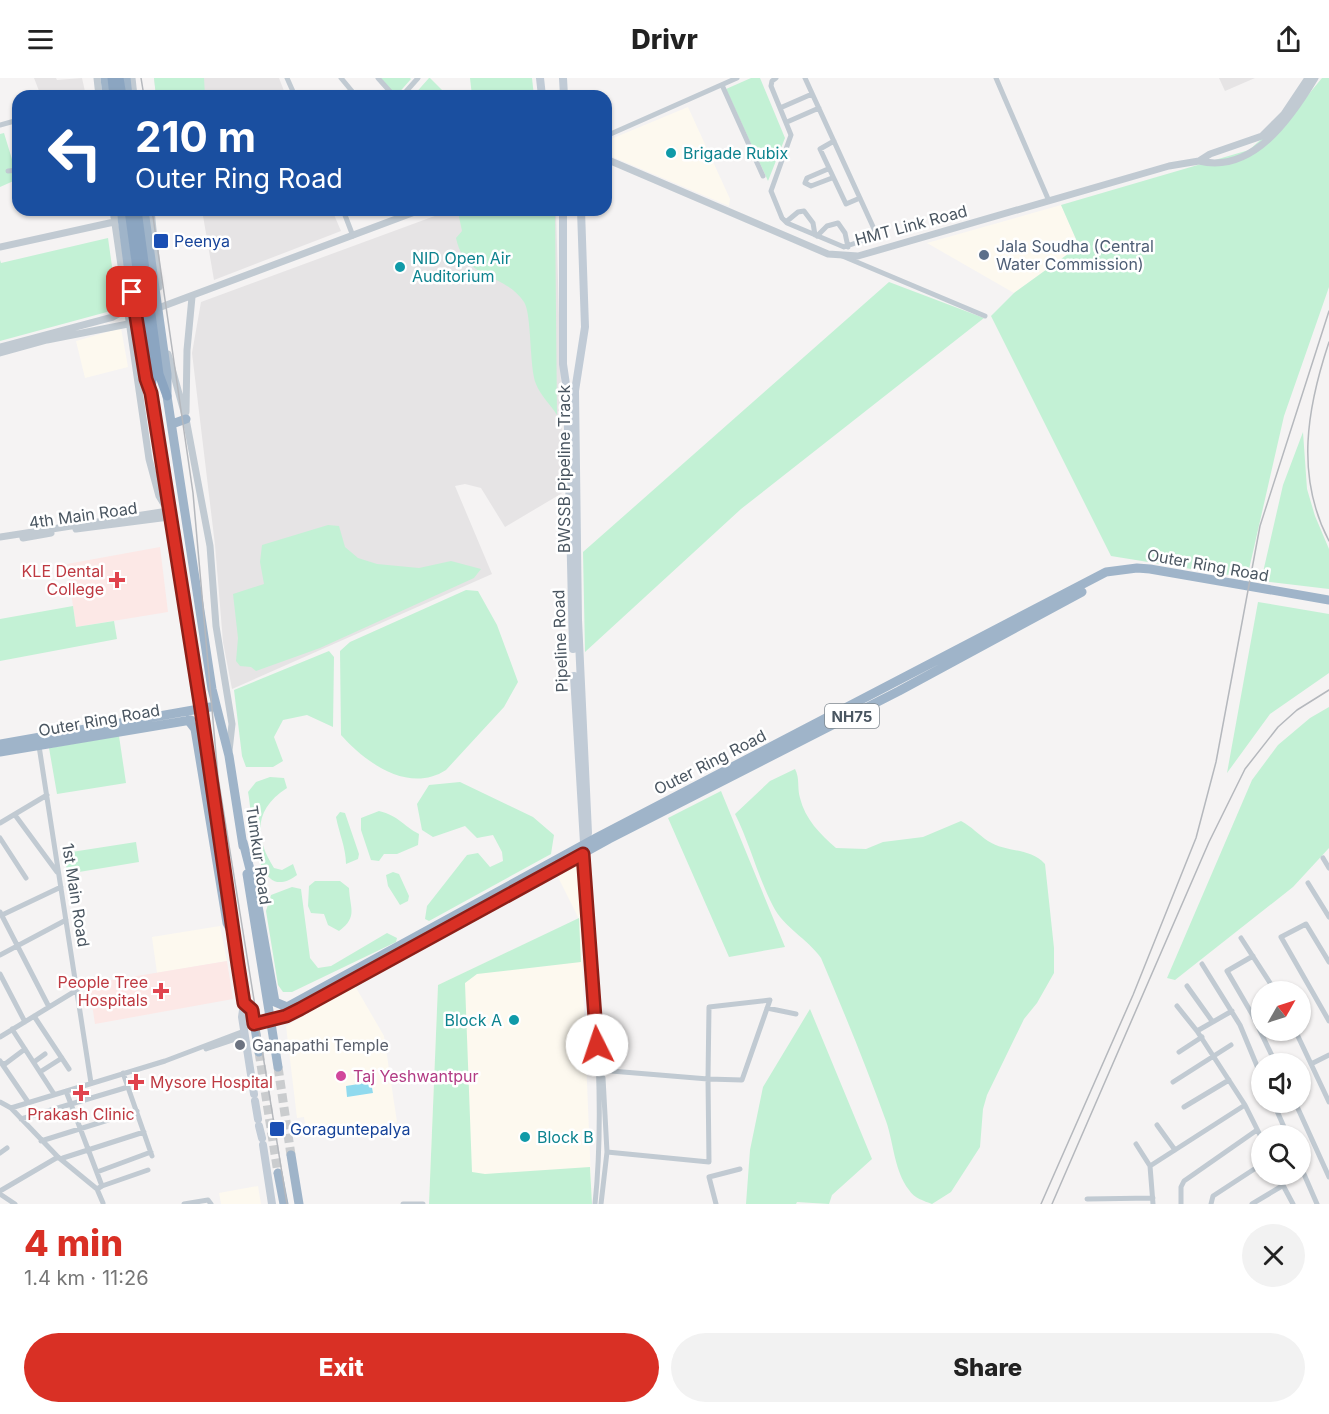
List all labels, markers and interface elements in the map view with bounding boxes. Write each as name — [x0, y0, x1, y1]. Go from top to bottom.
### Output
icon: menu — [24, 23, 57, 56]
text: Drivr — [631, 23, 698, 56]
icon: share — [1272, 23, 1305, 56]
text: 210 m — [135, 111, 256, 162]
icon: left — [36, 114, 114, 192]
place label: Brigade Rubix — [683, 143, 788, 163]
marker: Brigade Rubix — [664, 146, 678, 160]
text: Outer Ring Road — [135, 162, 343, 195]
street label: HMT Link Road — [853, 200, 969, 250]
place label: Peenya — [174, 231, 230, 251]
marker: Peenya — [152, 232, 170, 250]
place label: Jala Soudha (Central Water Commission) — [996, 236, 1154, 274]
place label: NID Open Air Auditorium — [412, 248, 511, 286]
marker: Jala Soudha (Central Water Commission) — [977, 248, 991, 262]
marker: NID Open Air Auditorium — [393, 260, 407, 274]
pin — [106, 266, 157, 317]
icon: arrive — [115, 275, 148, 308]
street label: BWSSB Pipeline Track — [554, 385, 574, 553]
street label: 4th Main Road — [27, 497, 139, 533]
street label: Outer Ring Road — [1146, 544, 1270, 586]
place label: KLE Dental College — [22, 561, 104, 599]
marker: KLE Dental College — [108, 571, 126, 589]
street label: Pipeline Road — [548, 589, 572, 693]
street label: Outer Ring Road — [37, 699, 161, 741]
road number: NH75 — [825, 704, 879, 728]
street label: Outer Ring Road — [651, 725, 769, 799]
street label: Tumkur Road — [242, 804, 276, 906]
street label: 1st Main Road — [58, 842, 94, 948]
place label: People Tree Hospitals — [58, 972, 148, 1010]
north arrow — [1251, 981, 1311, 1041]
map controls — [1251, 981, 1311, 1185]
marker: People Tree Hospitals — [152, 982, 170, 1000]
place label: Block A — [445, 1010, 502, 1030]
marker: Block A — [507, 1013, 521, 1027]
position arrow — [565, 1013, 629, 1077]
place label: Ganapathi Temple — [252, 1035, 389, 1055]
marker: Ganapathi Temple — [233, 1038, 247, 1052]
button: sound — [1251, 1053, 1311, 1113]
place label: Taj Yeshwantpur — [353, 1066, 478, 1086]
marker: Taj Yeshwantpur — [334, 1069, 348, 1083]
place label: Mysore Hospital — [150, 1072, 273, 1092]
marker: Mysore Hospital — [127, 1073, 145, 1091]
marker: Prakash Clinic — [72, 1084, 90, 1102]
place label: Prakash Clinic — [27, 1104, 135, 1124]
place label: Goraguntepalya — [290, 1119, 410, 1139]
marker: Goraguntepalya — [268, 1120, 286, 1138]
button: search — [1251, 1125, 1311, 1185]
place label: Block B — [537, 1127, 594, 1147]
marker: Block B — [518, 1130, 532, 1144]
text: 4 min — [24, 1221, 123, 1265]
button: close — [1242, 1224, 1305, 1287]
text: 1.4 km · 11:26 — [24, 1266, 149, 1290]
button: Exit — [24, 1333, 659, 1402]
button: Share — [671, 1333, 1305, 1402]

